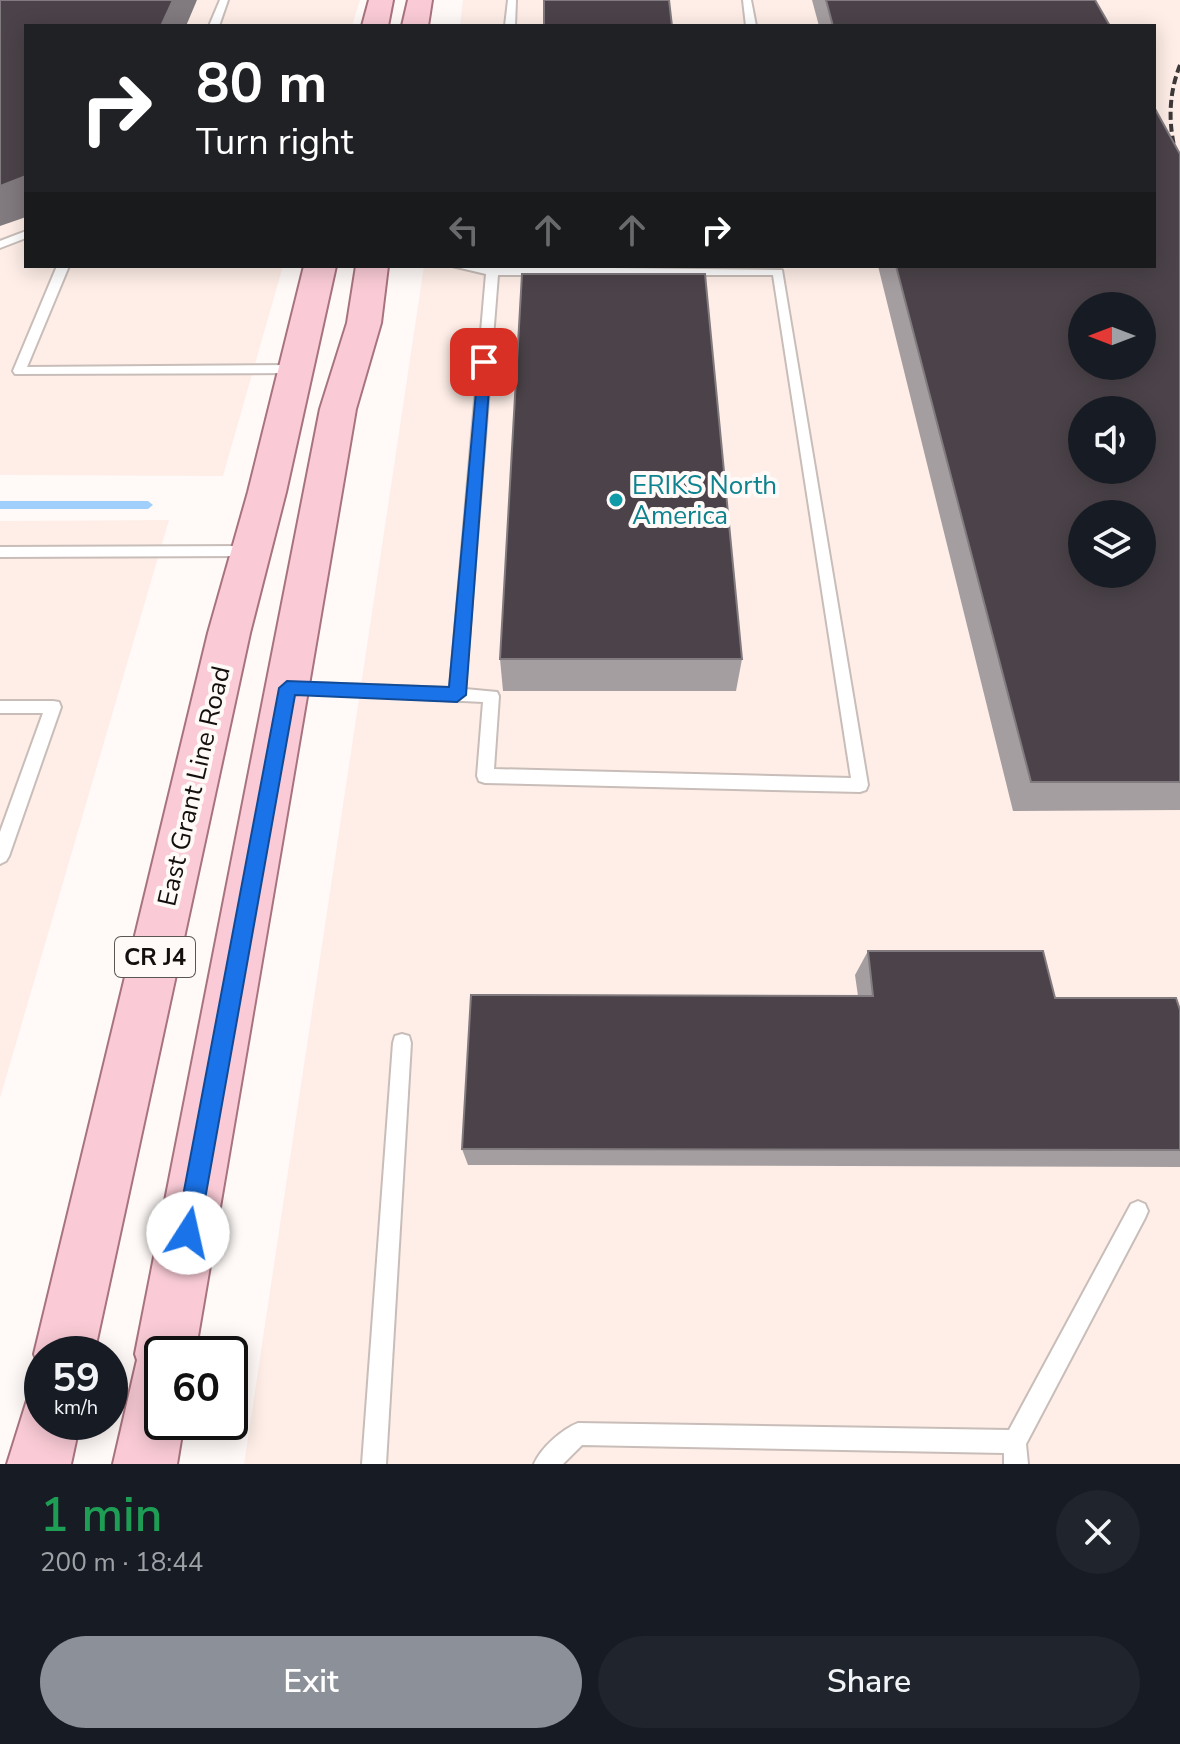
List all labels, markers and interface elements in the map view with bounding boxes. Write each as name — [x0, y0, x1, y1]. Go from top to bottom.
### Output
text: 80 m — [196, 45, 327, 122]
icon: right — [64, 56, 168, 160]
text: Turn right — [196, 118, 353, 167]
icon: left — [442, 208, 486, 252]
icon: ahead — [526, 208, 570, 252]
icon: ahead — [610, 208, 654, 252]
icon: right — [694, 208, 738, 252]
north arrow — [1068, 292, 1156, 380]
map controls — [1068, 292, 1156, 588]
pin — [450, 328, 518, 396]
icon: arrive — [462, 340, 506, 384]
button: sound — [1068, 396, 1156, 484]
place label: ERIKS North America — [632, 468, 777, 533]
marker: ERIKS North America — [607, 491, 625, 509]
button: layers — [1068, 500, 1156, 588]
street label: East Grant Line Road — [149, 663, 239, 909]
road number: CR J4 — [115, 937, 195, 977]
position arrow — [146, 1191, 230, 1275]
speed limit sign: 60 — [144, 1336, 248, 1440]
text: 59 — [52, 1351, 100, 1405]
text: km/h — [54, 1394, 98, 1421]
text: 1 min — [40, 1482, 162, 1548]
button: close — [1056, 1490, 1140, 1574]
text: 200 m · 18:44 — [40, 1545, 203, 1580]
button: Exit — [40, 1636, 582, 1728]
button: Share — [598, 1636, 1140, 1728]

